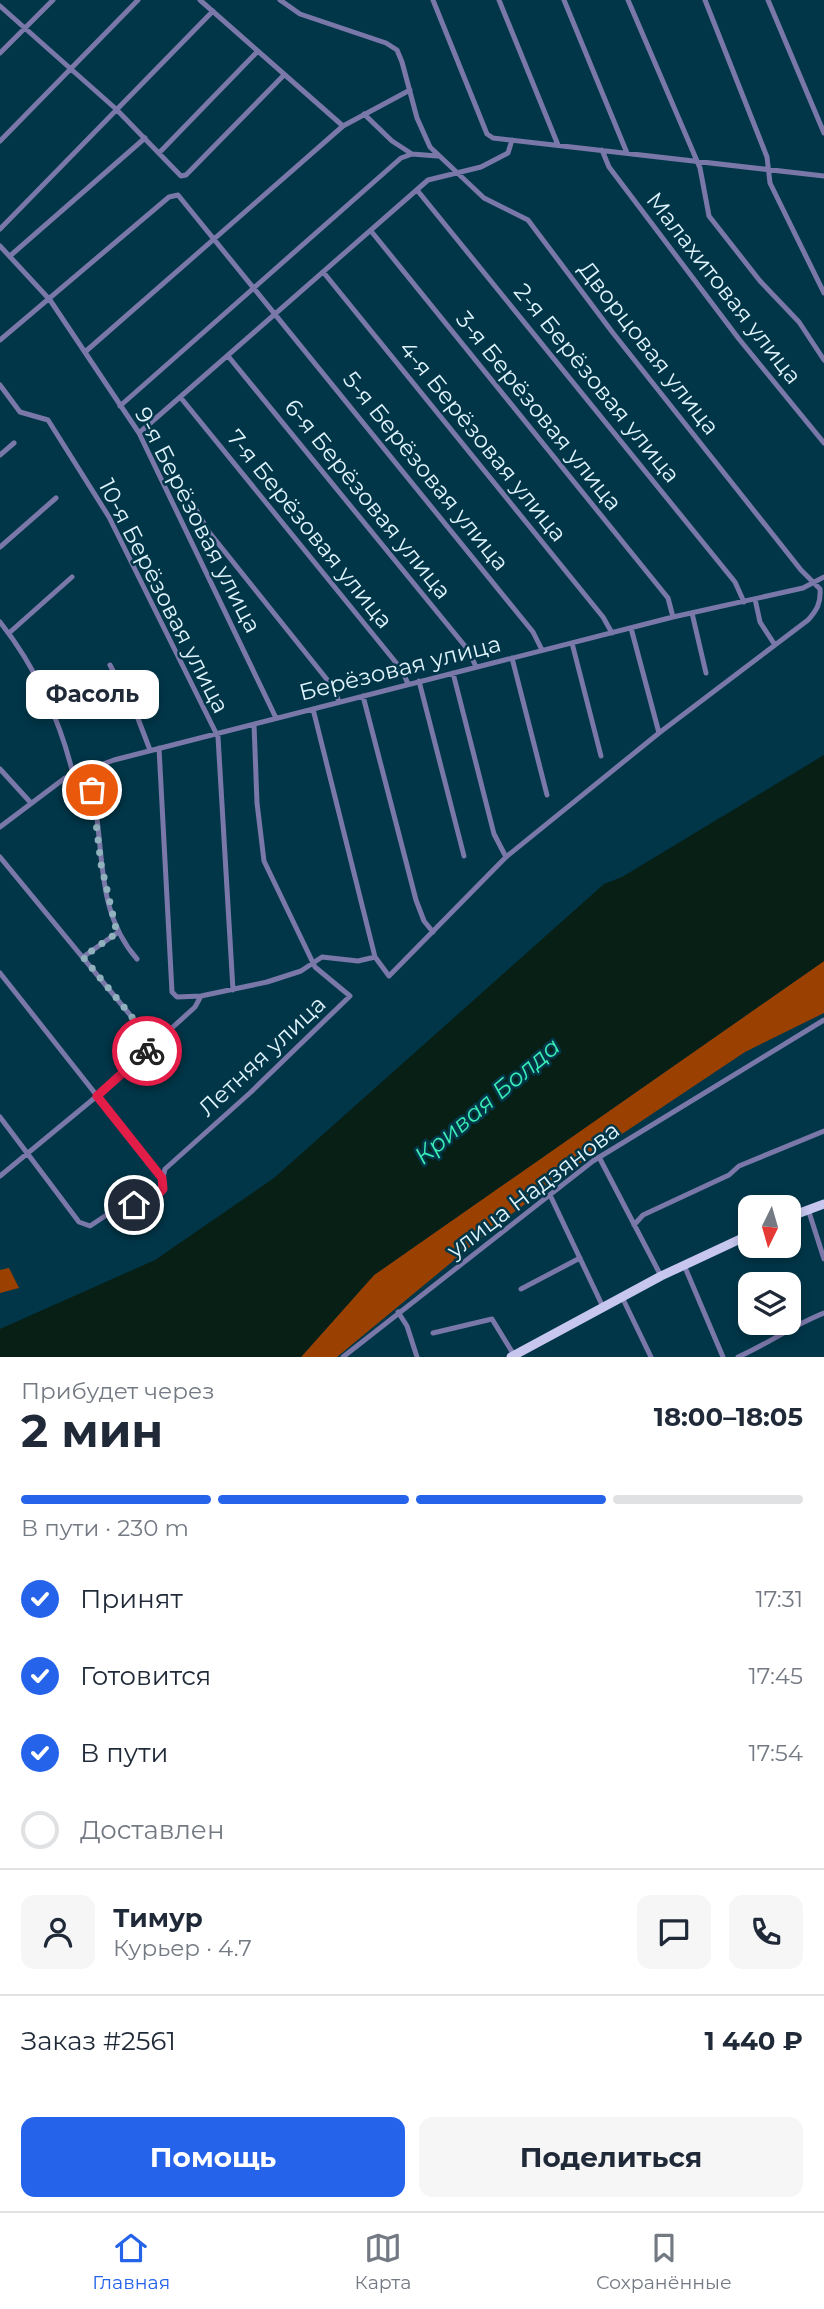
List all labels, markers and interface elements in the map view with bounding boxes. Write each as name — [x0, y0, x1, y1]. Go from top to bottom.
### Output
street label: Малахитовая улица — [640, 187, 808, 389]
street label: Дворцовая улица — [573, 256, 725, 440]
street label: 2-я Берёзовая улица — [508, 278, 686, 488]
street label: 3-я Берёзовая улица — [450, 306, 628, 516]
street label: 4-я Берёзовая улица — [393, 335, 573, 547]
street label: 5-я Берёзовая улица — [337, 366, 515, 576]
street label: 6-я Берёзовая улица — [279, 393, 457, 605]
street label: 9-я Берёзовая улица — [129, 403, 267, 637]
street label: 7-я Берёзовая улица — [221, 424, 399, 634]
street label: 10-я Берёзовая улица — [93, 474, 235, 718]
street label: Берёзовая улица — [296, 629, 504, 707]
callout: Фасоль — [25, 671, 158, 720]
text: Фасоль — [46, 680, 139, 708]
pin — [62, 760, 122, 820]
icon: bag — [73, 771, 111, 809]
street label: Летняя улица — [193, 990, 331, 1122]
courier — [112, 1016, 182, 1086]
icon: bike — [128, 1032, 166, 1070]
water label: Кривая Болда — [408, 1032, 566, 1170]
street label: улица Надзянова — [440, 1116, 625, 1265]
pin — [104, 1175, 164, 1235]
icon: home — [115, 1186, 153, 1224]
north arrow — [738, 1195, 802, 1258]
map controls — [738, 1195, 801, 1335]
button: layers — [738, 1272, 801, 1335]
text: Прибудет через — [21, 1377, 215, 1405]
text: 18:00–18:05 — [654, 1401, 803, 1433]
text: 2 мин — [21, 1402, 163, 1459]
text: В пути · 230 m — [21, 1514, 189, 1542]
icon: check — [21, 1580, 59, 1618]
text: Принят — [80, 1583, 183, 1615]
text: 17:31 — [755, 1585, 803, 1613]
icon: check — [21, 1657, 59, 1695]
text: Готовится — [80, 1660, 211, 1692]
text: 17:45 — [749, 1662, 803, 1690]
icon: check — [21, 1734, 59, 1772]
text: В пути — [80, 1737, 169, 1769]
text: 17:54 — [749, 1739, 803, 1767]
text: Доставлен — [80, 1814, 225, 1846]
button: person — [21, 1895, 95, 1969]
button: chat — [637, 1895, 711, 1969]
button: phone — [729, 1895, 803, 1969]
text: Тимур — [113, 1902, 203, 1934]
text: Курьер · 4.7 — [113, 1934, 252, 1962]
text: Заказ #2561 — [21, 2025, 176, 2057]
text: 1 440 ₽ — [704, 2025, 803, 2057]
button: Помощь — [21, 2117, 405, 2197]
button: Поделиться — [419, 2117, 803, 2197]
tab: Главная — [92, 2229, 170, 2294]
tab: Карта — [355, 2229, 411, 2294]
tab: Сохранённые — [596, 2229, 732, 2294]

